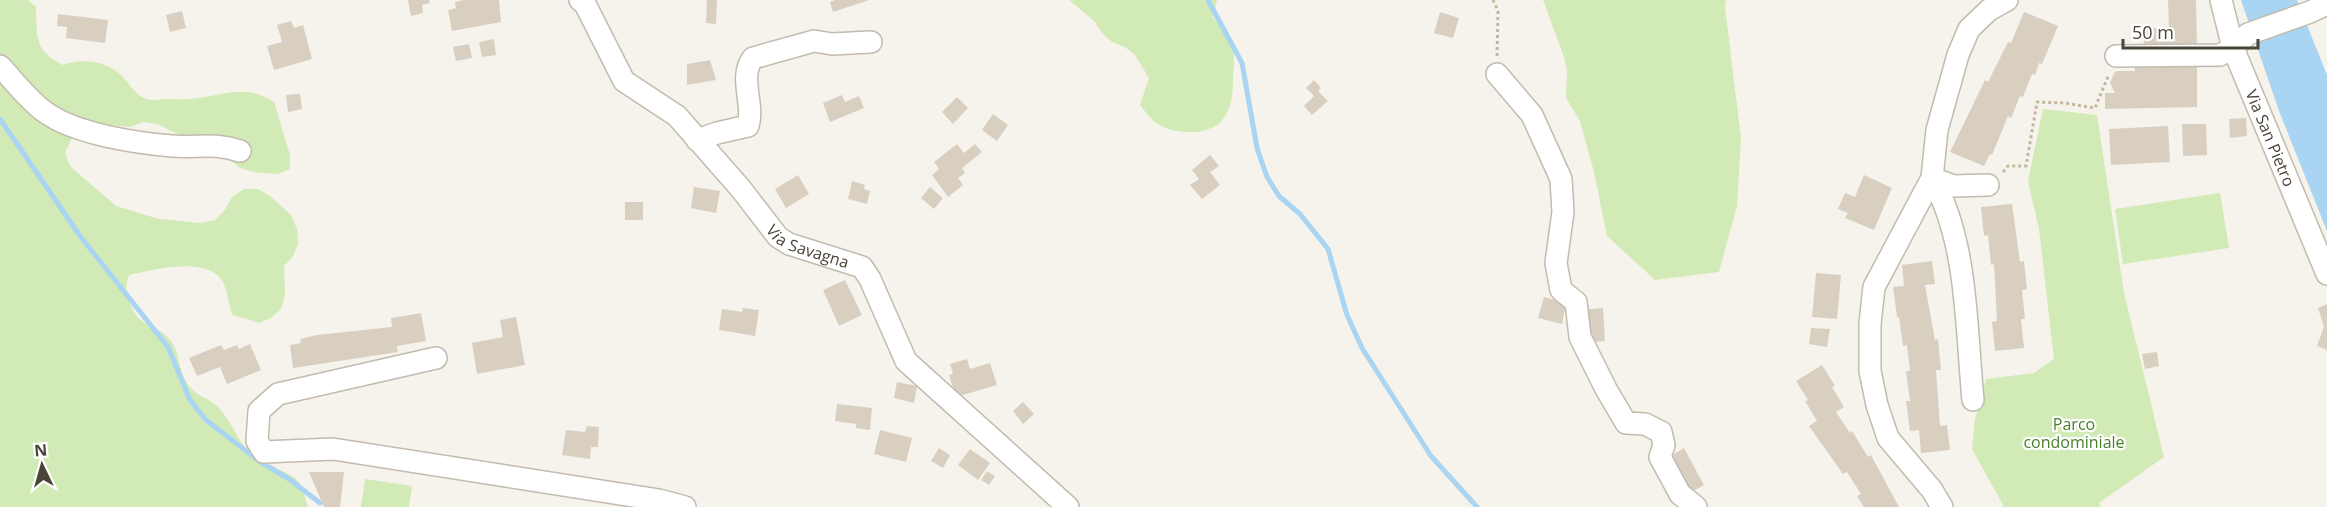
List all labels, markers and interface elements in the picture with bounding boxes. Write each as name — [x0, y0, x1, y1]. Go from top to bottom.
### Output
scale bar — [2123, 12, 2258, 50]
text: 50 m — [2132, 20, 2174, 44]
street label: Via San Pietro — [2241, 86, 2300, 190]
street label: Via Savagna — [761, 220, 852, 273]
park label: Parco condominiale — [2023, 413, 2125, 453]
north arrow — [12, 435, 72, 495]
text: N — [33, 439, 48, 462]

